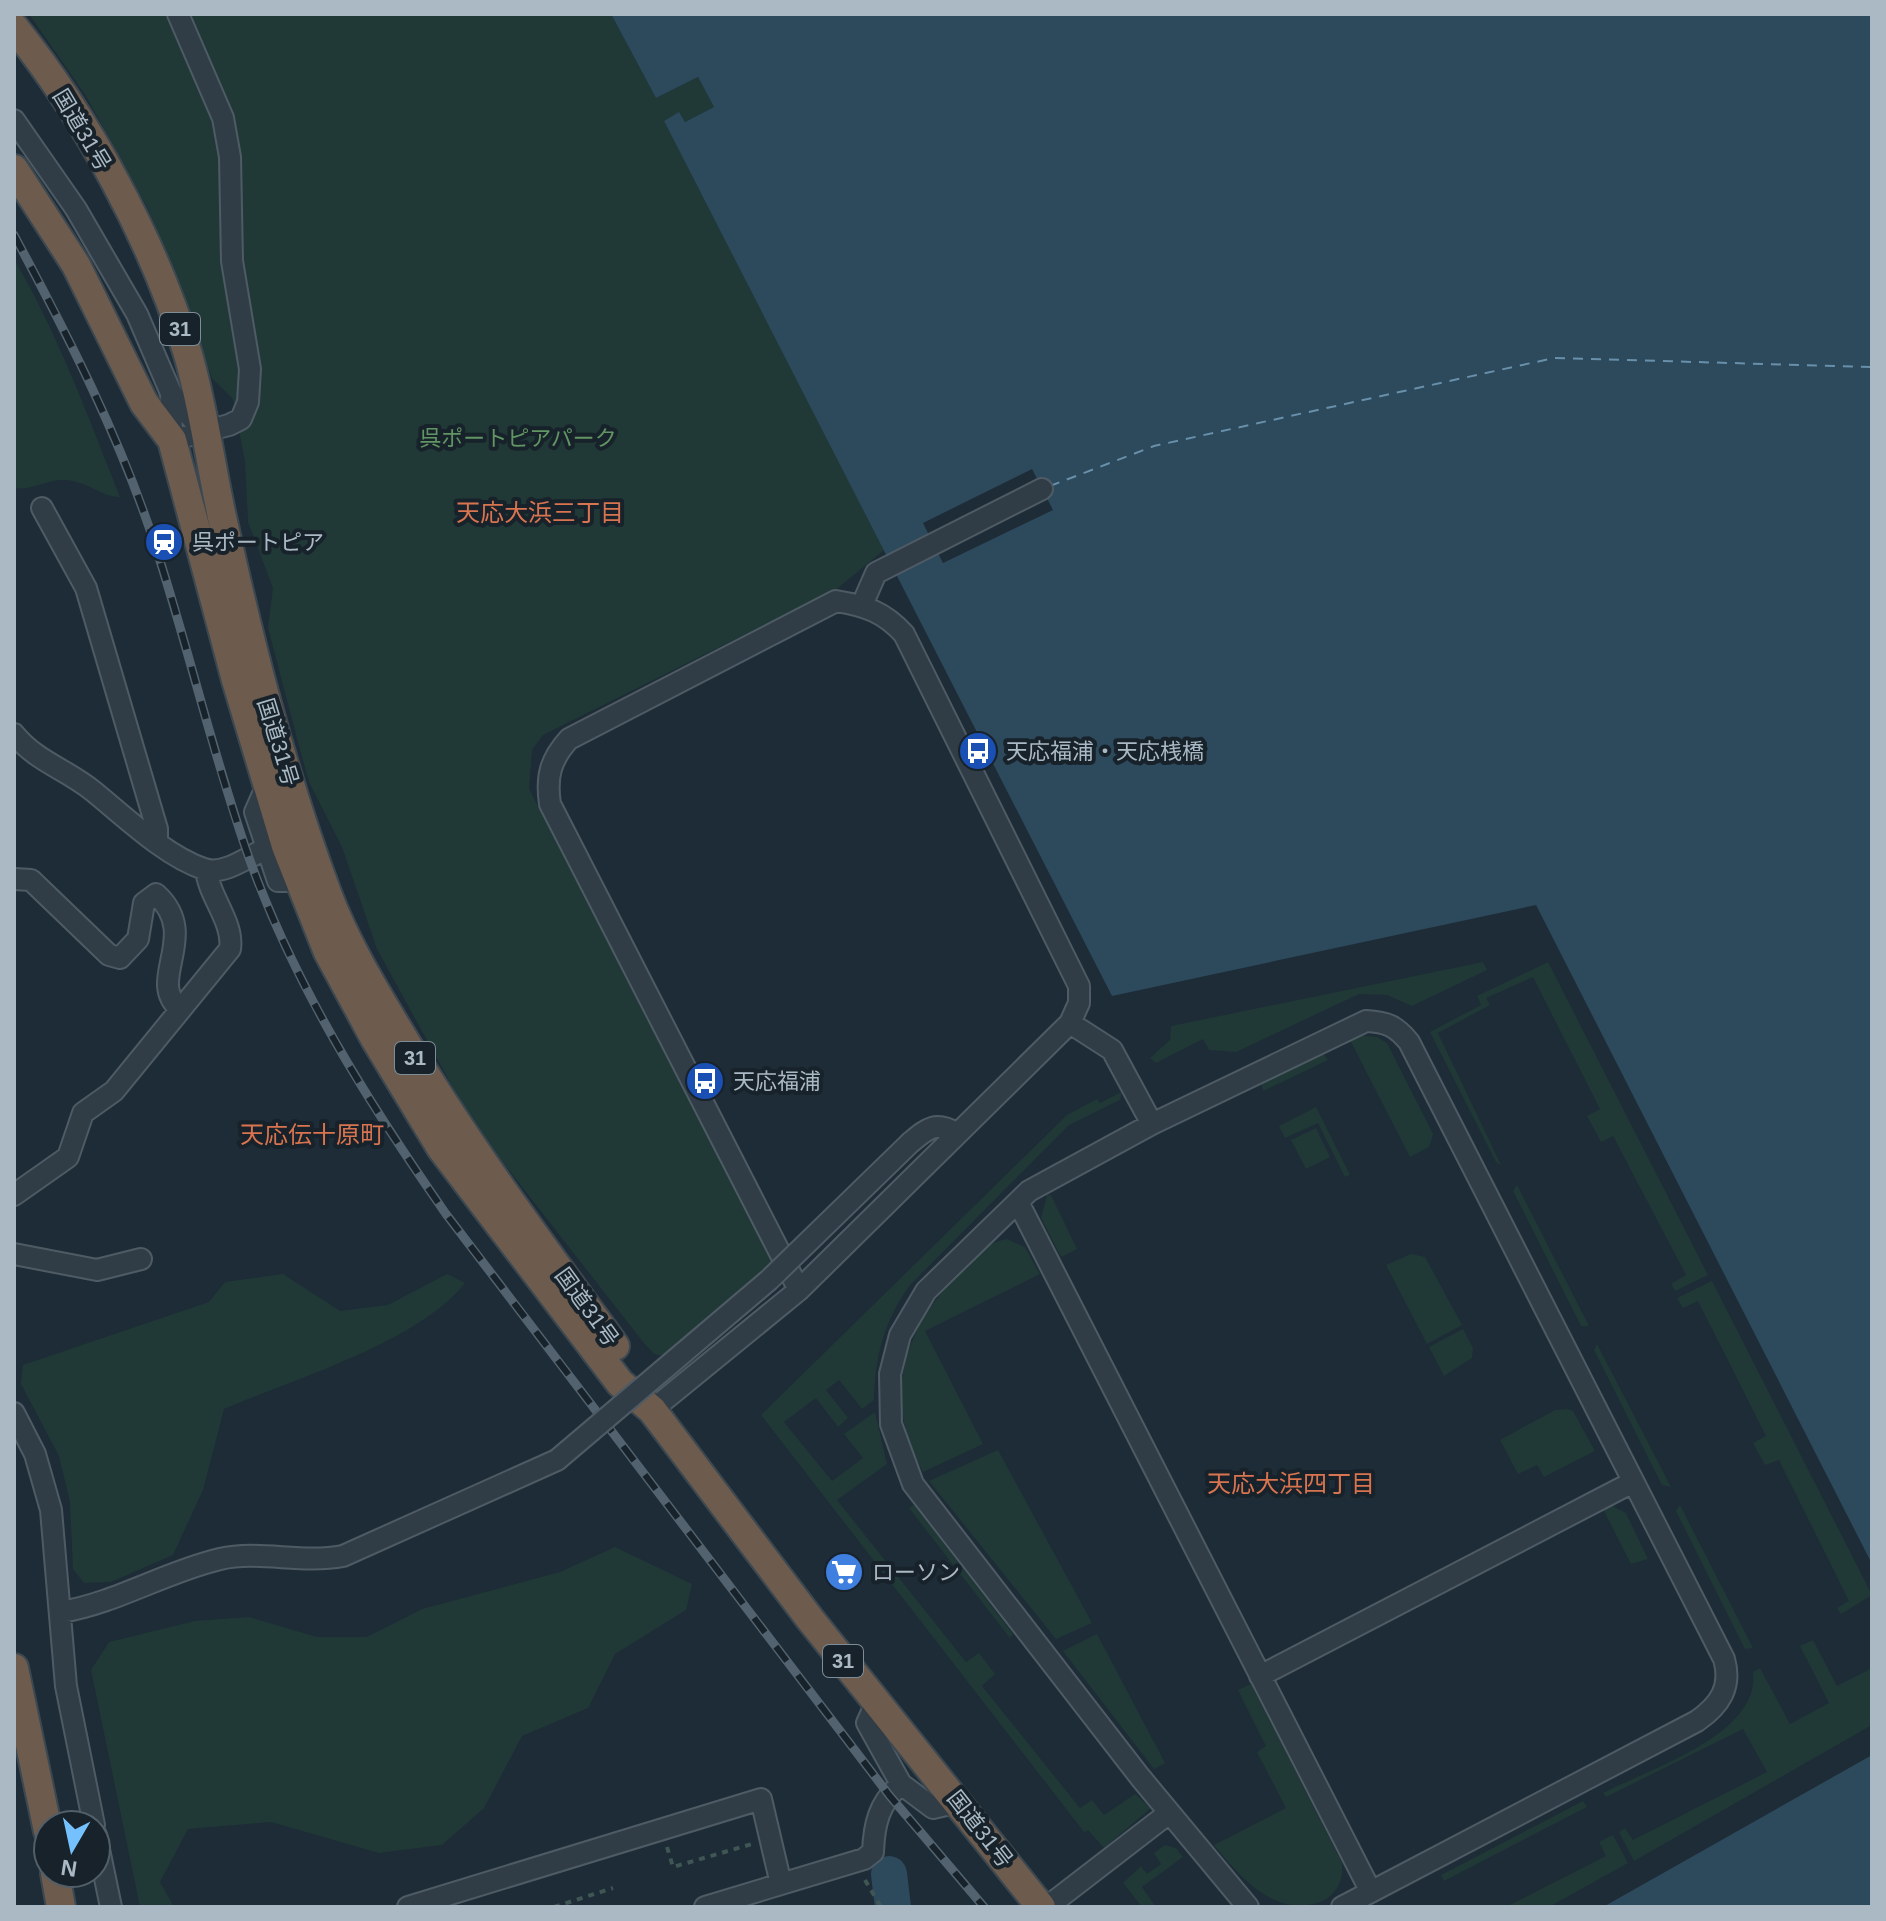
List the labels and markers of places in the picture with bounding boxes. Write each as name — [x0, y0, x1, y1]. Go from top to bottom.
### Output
station icon: 呉ポートピア — [143, 521, 185, 563]
place label: 呉ポートピア — [192, 530, 324, 555]
bus stop icon: 天応福浦・天応桟橋 — [957, 730, 999, 772]
place label: 天応福浦・天応桟橋 — [1006, 739, 1204, 764]
bus stop icon: 天応福浦 — [684, 1060, 726, 1102]
place label: 天応福浦 — [733, 1069, 821, 1094]
supermarket icon: ローソン — [823, 1551, 865, 1593]
place label: ローソン — [872, 1560, 960, 1585]

